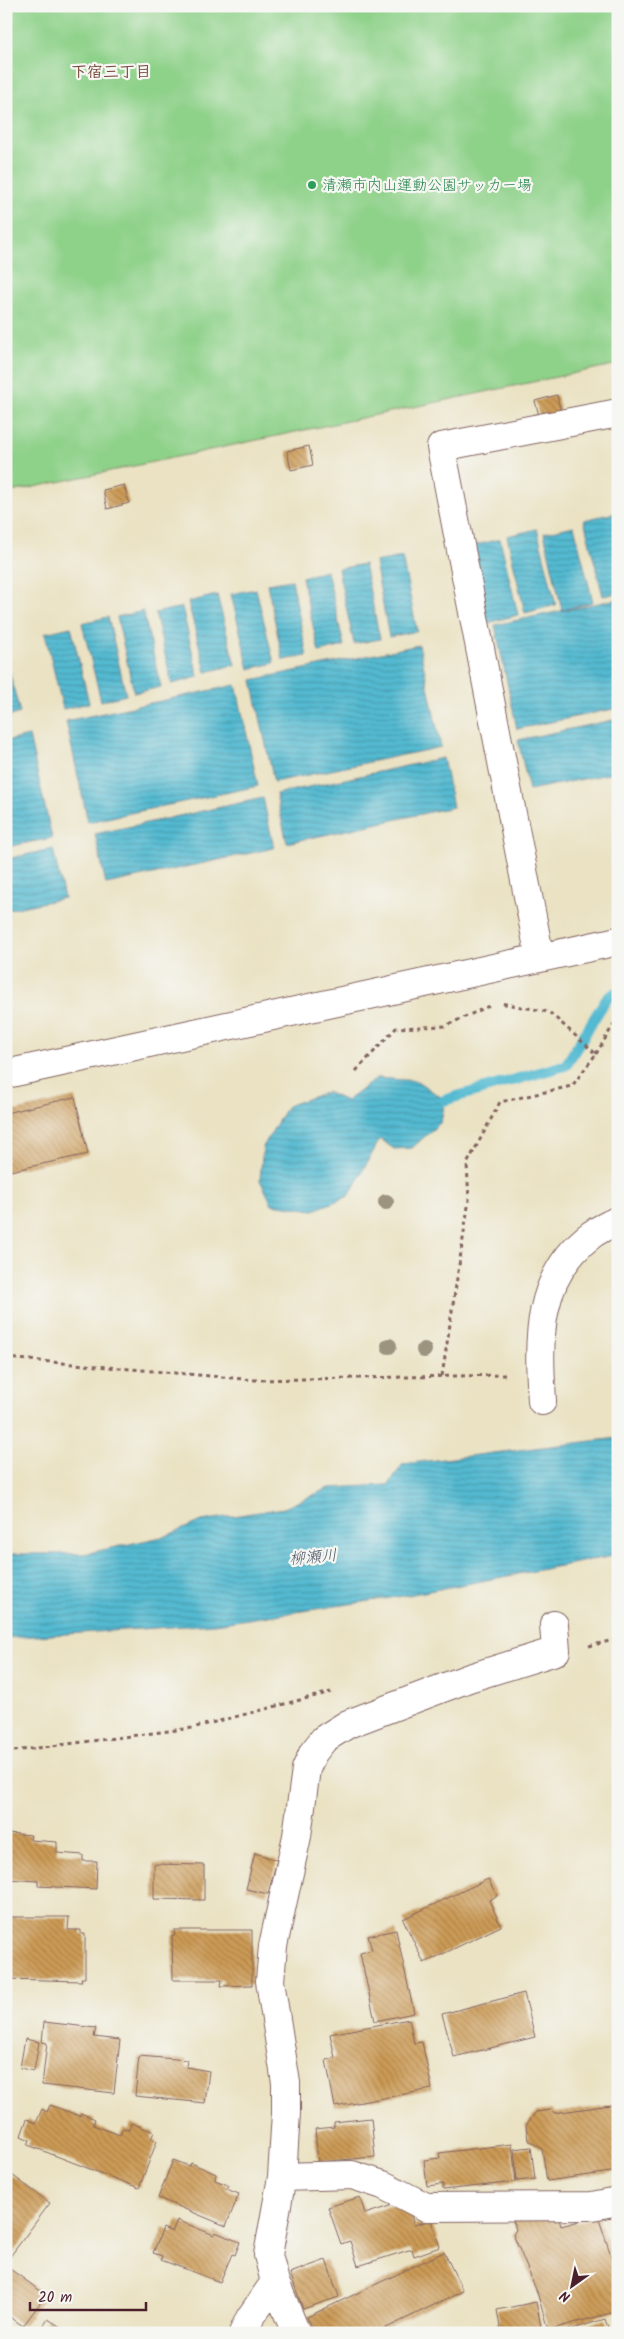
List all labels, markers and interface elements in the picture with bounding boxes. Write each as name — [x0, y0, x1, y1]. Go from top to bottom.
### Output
district label: 下宿三丁目 — [71, 60, 151, 85]
place label: 清瀬市内山運動公園サッカー場 — [322, 174, 532, 198]
marker: 清瀬市内山運動公園サッカー場 — [306, 179, 318, 191]
water label: 柳瀬川 — [288, 1543, 338, 1572]
north arrow — [546, 2262, 596, 2312]
scale bar — [30, 2279, 146, 2311]
text: N — [556, 2284, 575, 2308]
text: 20 m — [38, 2286, 72, 2310]

